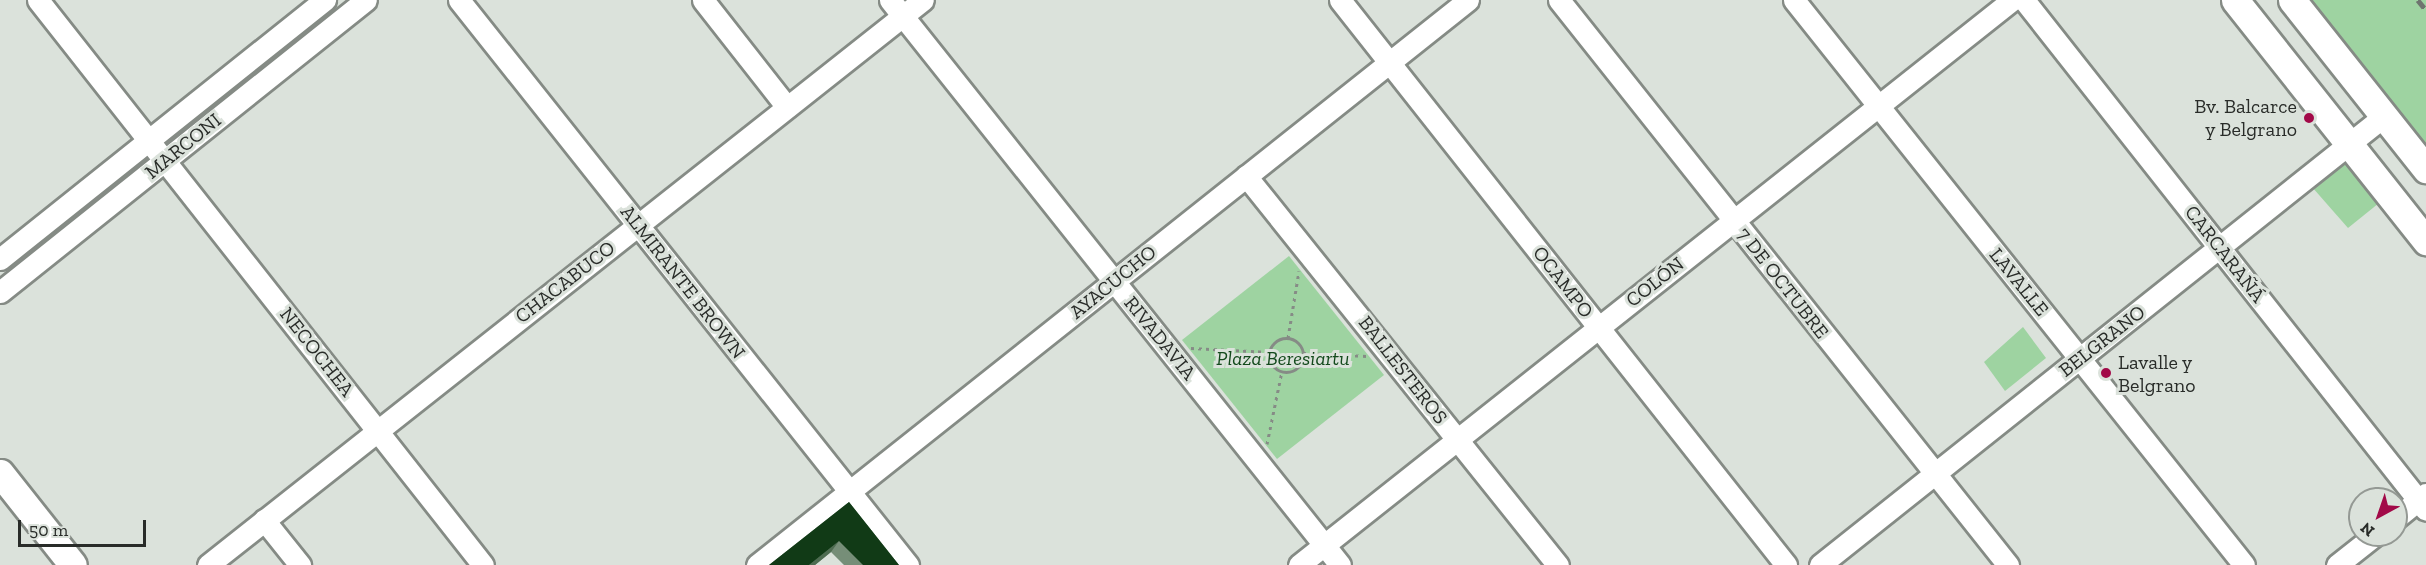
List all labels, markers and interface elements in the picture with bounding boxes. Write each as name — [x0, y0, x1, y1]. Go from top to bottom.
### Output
place label: Bv. Balcarce y Belgrano — [2194, 94, 2297, 141]
street label: MARCONI — [140, 108, 226, 184]
marker: Bv. Balcarce y Belgrano — [2302, 111, 2316, 125]
street label: ALMIRANTE BROWN — [615, 200, 751, 364]
street label: CARCARAÑÁ — [2180, 201, 2270, 307]
street label: 7 DE OCTUBRE — [1732, 223, 1834, 343]
street label: CHACABUCO — [510, 236, 620, 328]
street label: AYACUCHO — [1065, 240, 1161, 324]
street label: OCAMPO — [1528, 241, 1598, 323]
street label: LAVALLE — [1984, 243, 2054, 321]
street label: COLÓN — [1621, 252, 1689, 312]
street label: RIVADAVIA — [1119, 291, 1201, 385]
street label: BELGRANO — [2054, 300, 2150, 382]
street label: NECOCHEA — [275, 303, 359, 401]
street label: BALLESTEROS — [1353, 311, 1453, 429]
park label: Plaza Beresiartu — [1216, 346, 1350, 370]
place label: Lavalle y Belgrano — [2118, 350, 2196, 397]
marker: Lavalle y Belgrano — [2099, 366, 2113, 380]
north arrow — [2348, 487, 2408, 547]
scale bar — [21, 508, 148, 546]
text: N — [2357, 518, 2378, 541]
text: 50 m — [29, 519, 68, 541]

